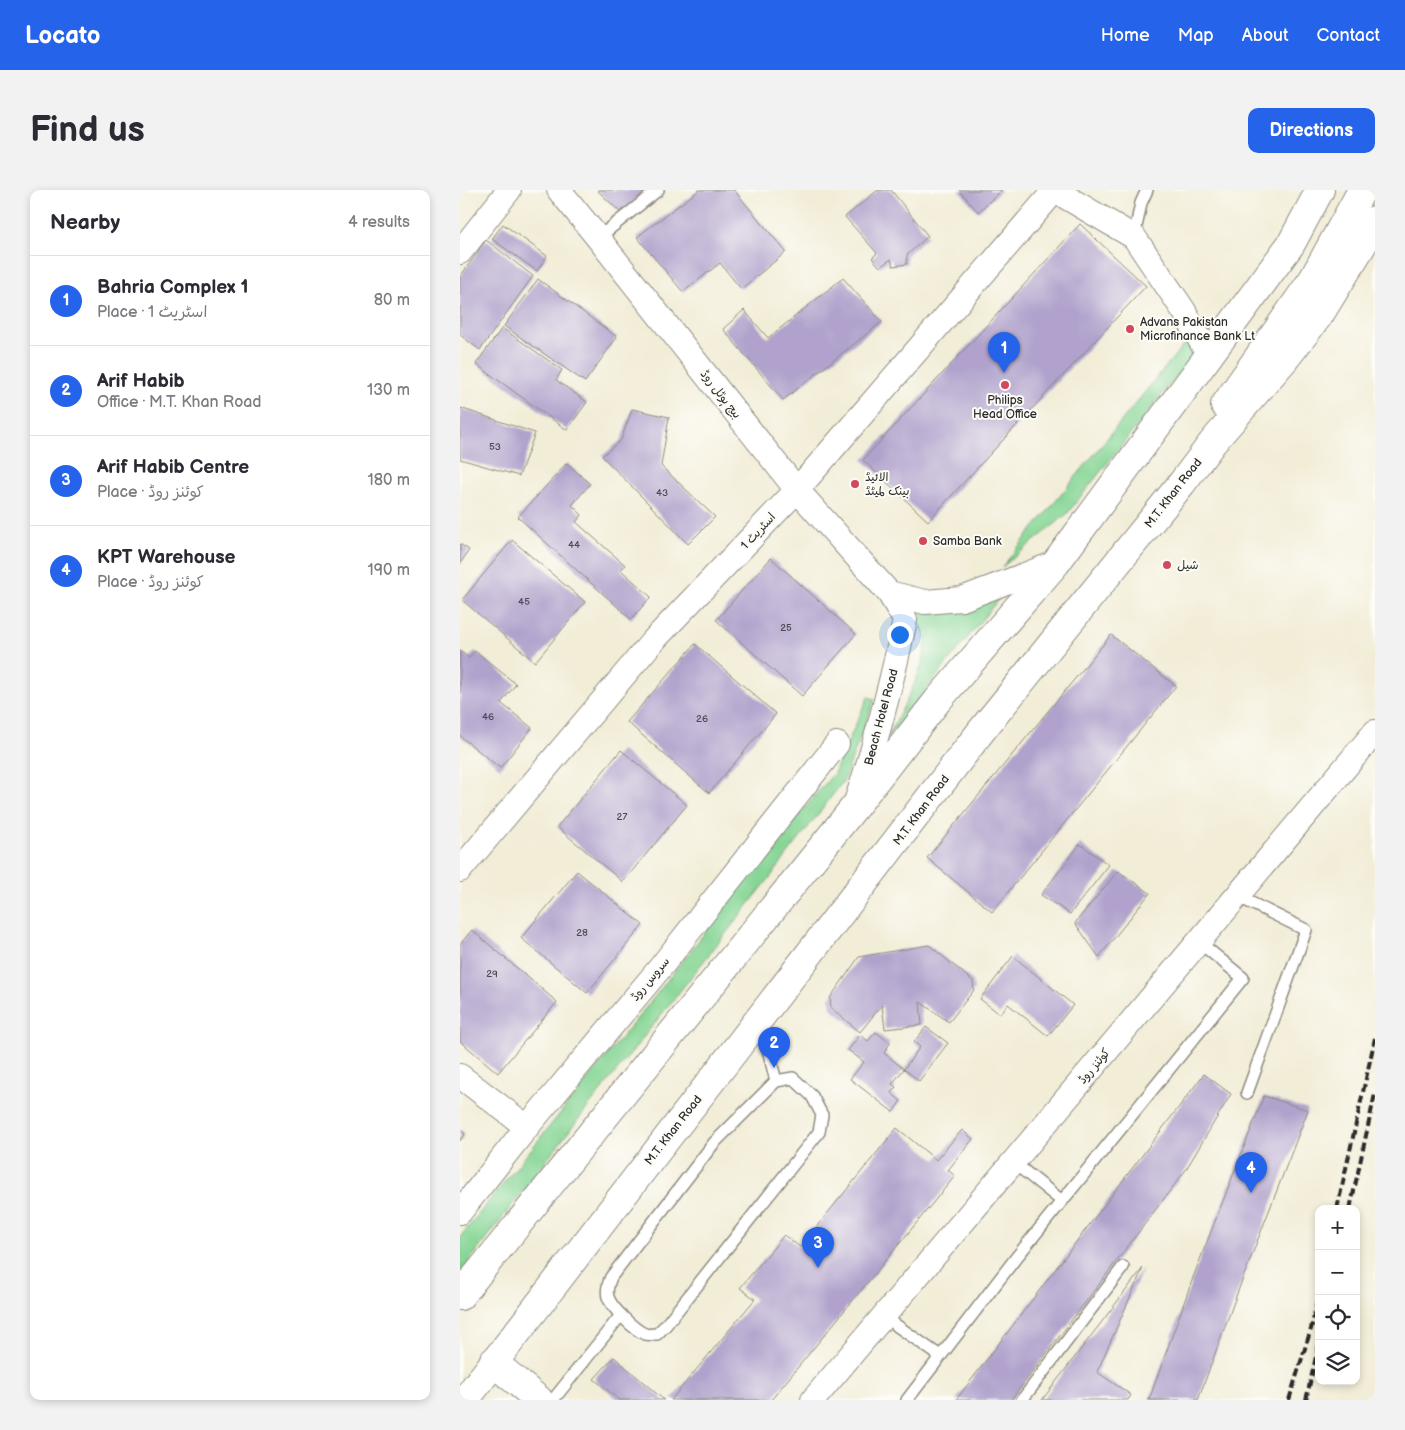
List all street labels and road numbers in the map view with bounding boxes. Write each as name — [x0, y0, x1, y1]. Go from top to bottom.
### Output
street label: بیچ ہوٹل روڈ — [696, 367, 744, 422]
street label: M.T. Khan Road — [1142, 455, 1205, 531]
street label: اسٹریٹ 1 — [738, 510, 779, 553]
street label: Beach Hotel Road — [861, 667, 902, 767]
street label: M.T. Khan Road — [890, 772, 953, 849]
street label: سروس روڈ — [628, 954, 673, 1004]
street label: کوئنز روڈ — [1075, 1045, 1114, 1087]
street label: M.T. Khan Road — [642, 1092, 705, 1168]

